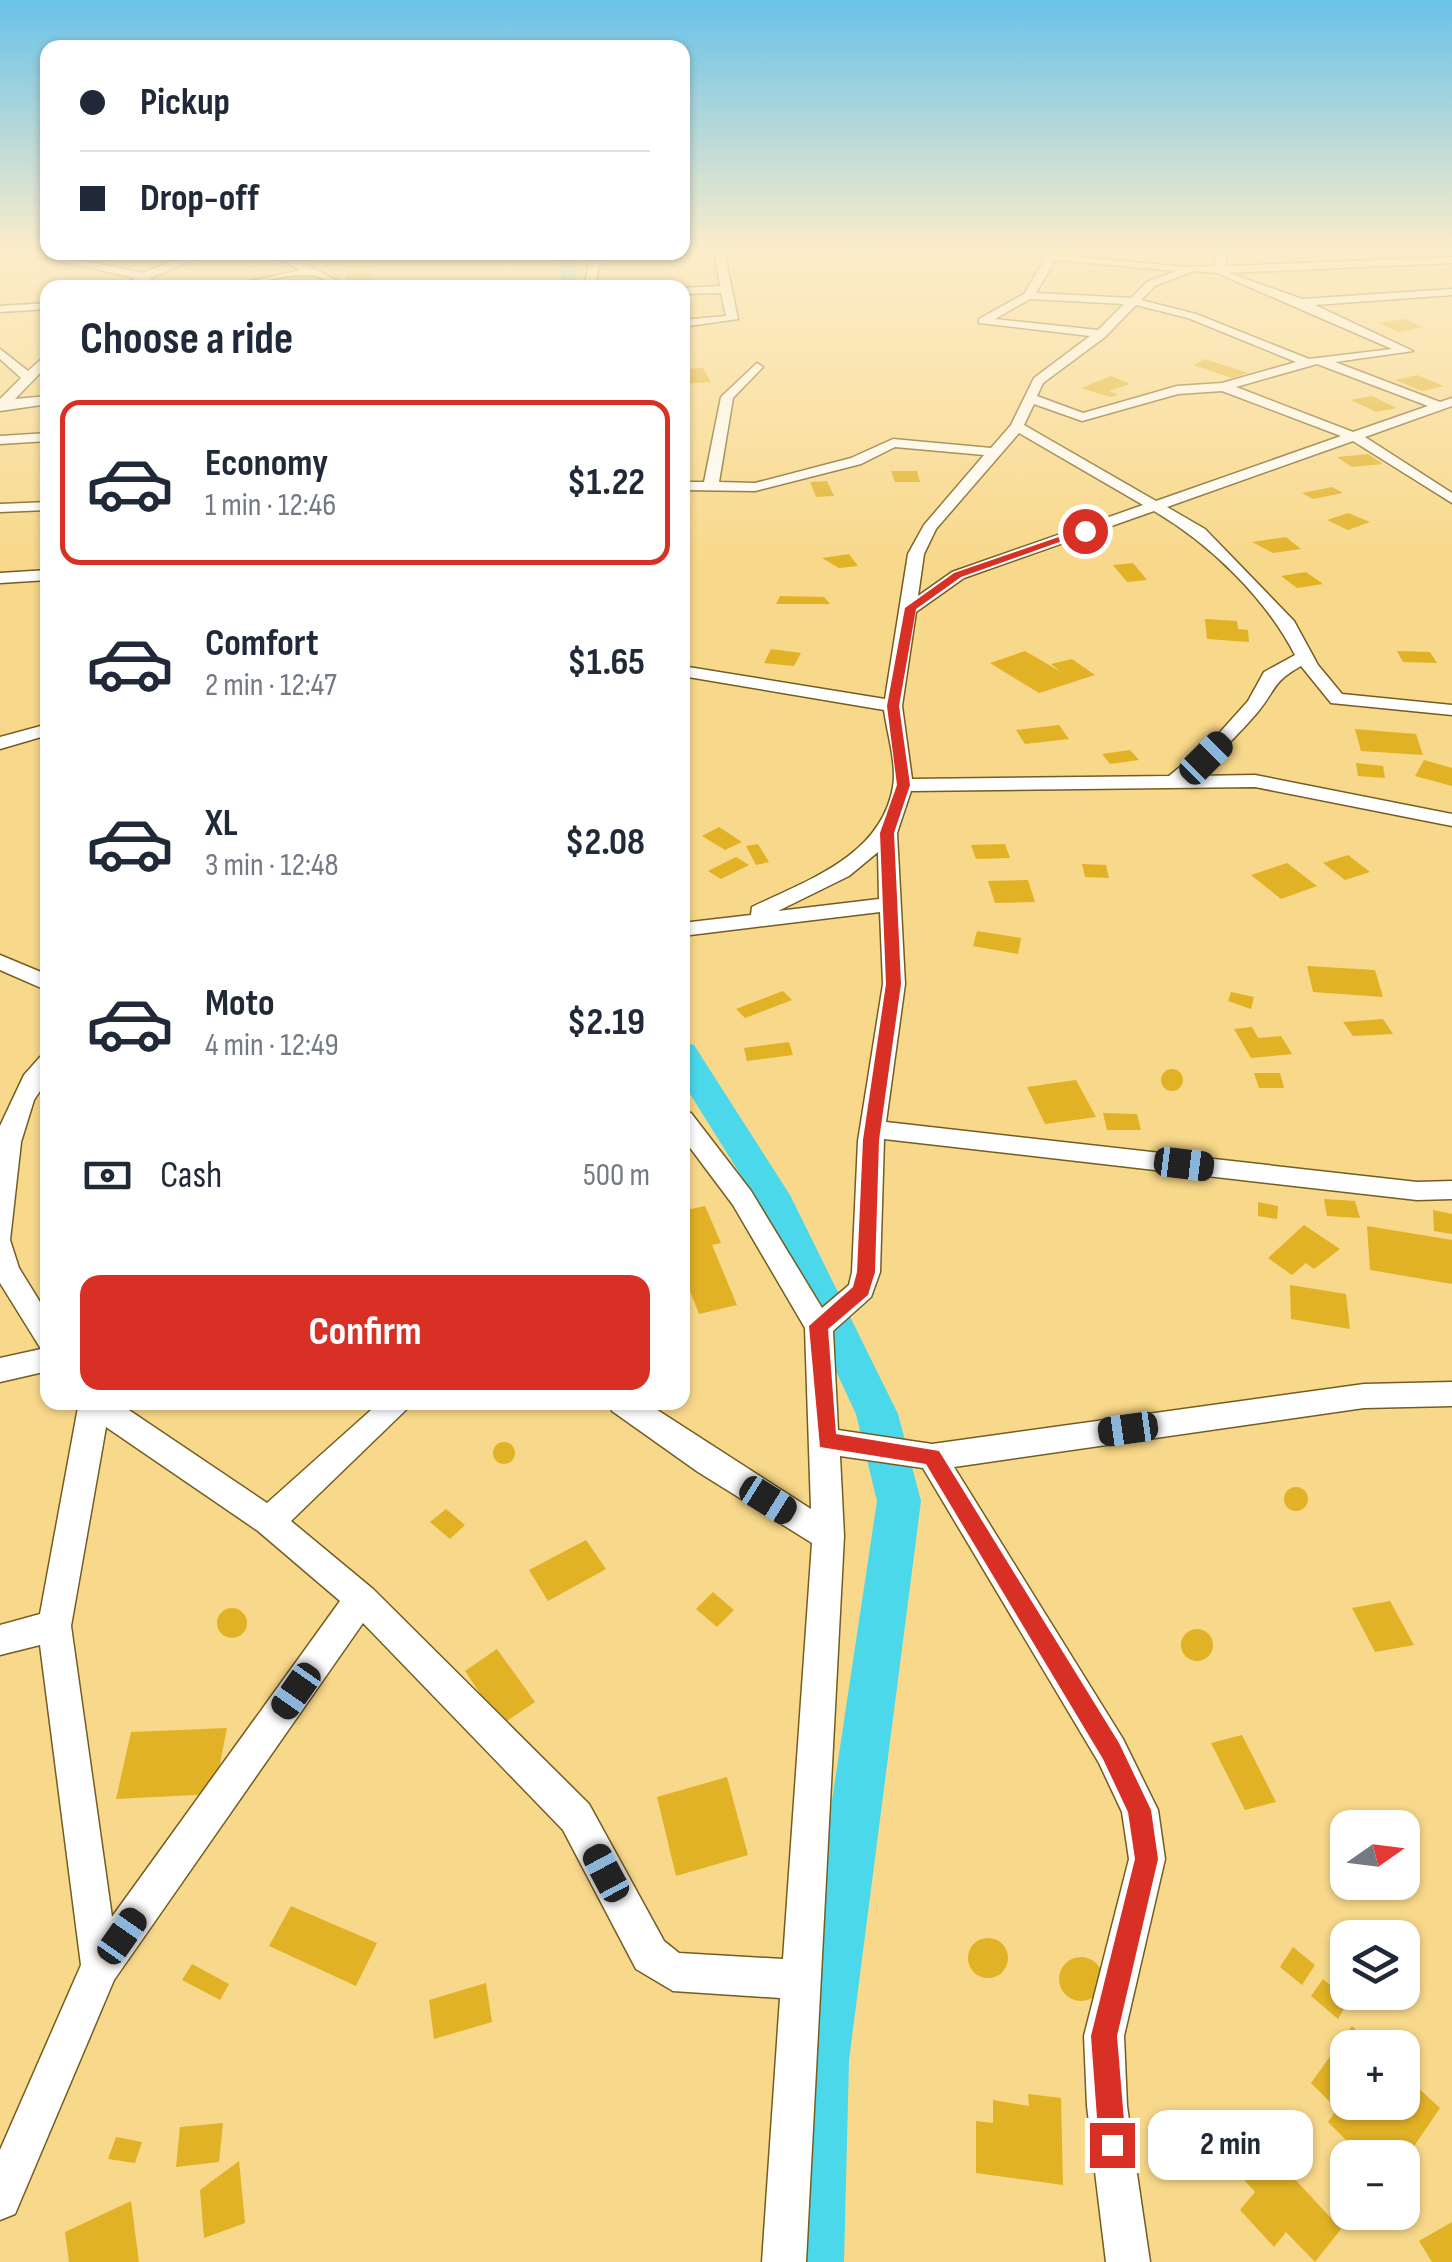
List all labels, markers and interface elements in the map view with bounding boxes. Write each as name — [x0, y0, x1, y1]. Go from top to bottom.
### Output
text: Pickup — [140, 80, 230, 125]
text: Drop-off — [140, 176, 259, 221]
text: Choose a ride — [80, 312, 293, 367]
icon: car — [85, 438, 175, 528]
text: Economy — [205, 441, 328, 486]
text: $1.22 — [567, 460, 645, 505]
text: 1 min · 12:46 — [205, 486, 336, 525]
route start — [1063, 509, 1108, 554]
icon: car — [85, 618, 175, 708]
text: Comfort — [205, 621, 319, 666]
text: $1.65 — [567, 640, 645, 685]
text: 2 min · 12:47 — [205, 666, 337, 705]
car — [1174, 726, 1238, 790]
icon: car — [85, 798, 175, 888]
text: XL — [205, 801, 238, 846]
text: $2.08 — [565, 820, 645, 865]
text: 3 min · 12:48 — [205, 846, 339, 885]
icon: car — [85, 978, 175, 1068]
text: Moto — [205, 981, 275, 1026]
text: $2.19 — [567, 1000, 645, 1045]
text: 4 min · 12:49 — [205, 1026, 339, 1065]
car — [1152, 1145, 1216, 1183]
icon: cash — [80, 1148, 135, 1203]
text: Cash — [160, 1153, 222, 1198]
text: 500 m — [583, 1156, 650, 1195]
button: Confirm — [80, 1275, 650, 1390]
car — [1096, 1410, 1160, 1448]
car — [735, 1471, 801, 1529]
car — [267, 1658, 325, 1724]
north arrow — [1330, 1810, 1420, 1900]
map controls — [1330, 1810, 1420, 2230]
car — [579, 1839, 633, 1907]
car — [93, 1903, 151, 1969]
button: layers — [1330, 1920, 1420, 2010]
button: + — [1330, 2030, 1420, 2120]
callout: 2 min — [1147, 2110, 1312, 2180]
route end — [1090, 2123, 1135, 2168]
text: 2 min — [1200, 2125, 1261, 2164]
button: − — [1330, 2140, 1420, 2230]

